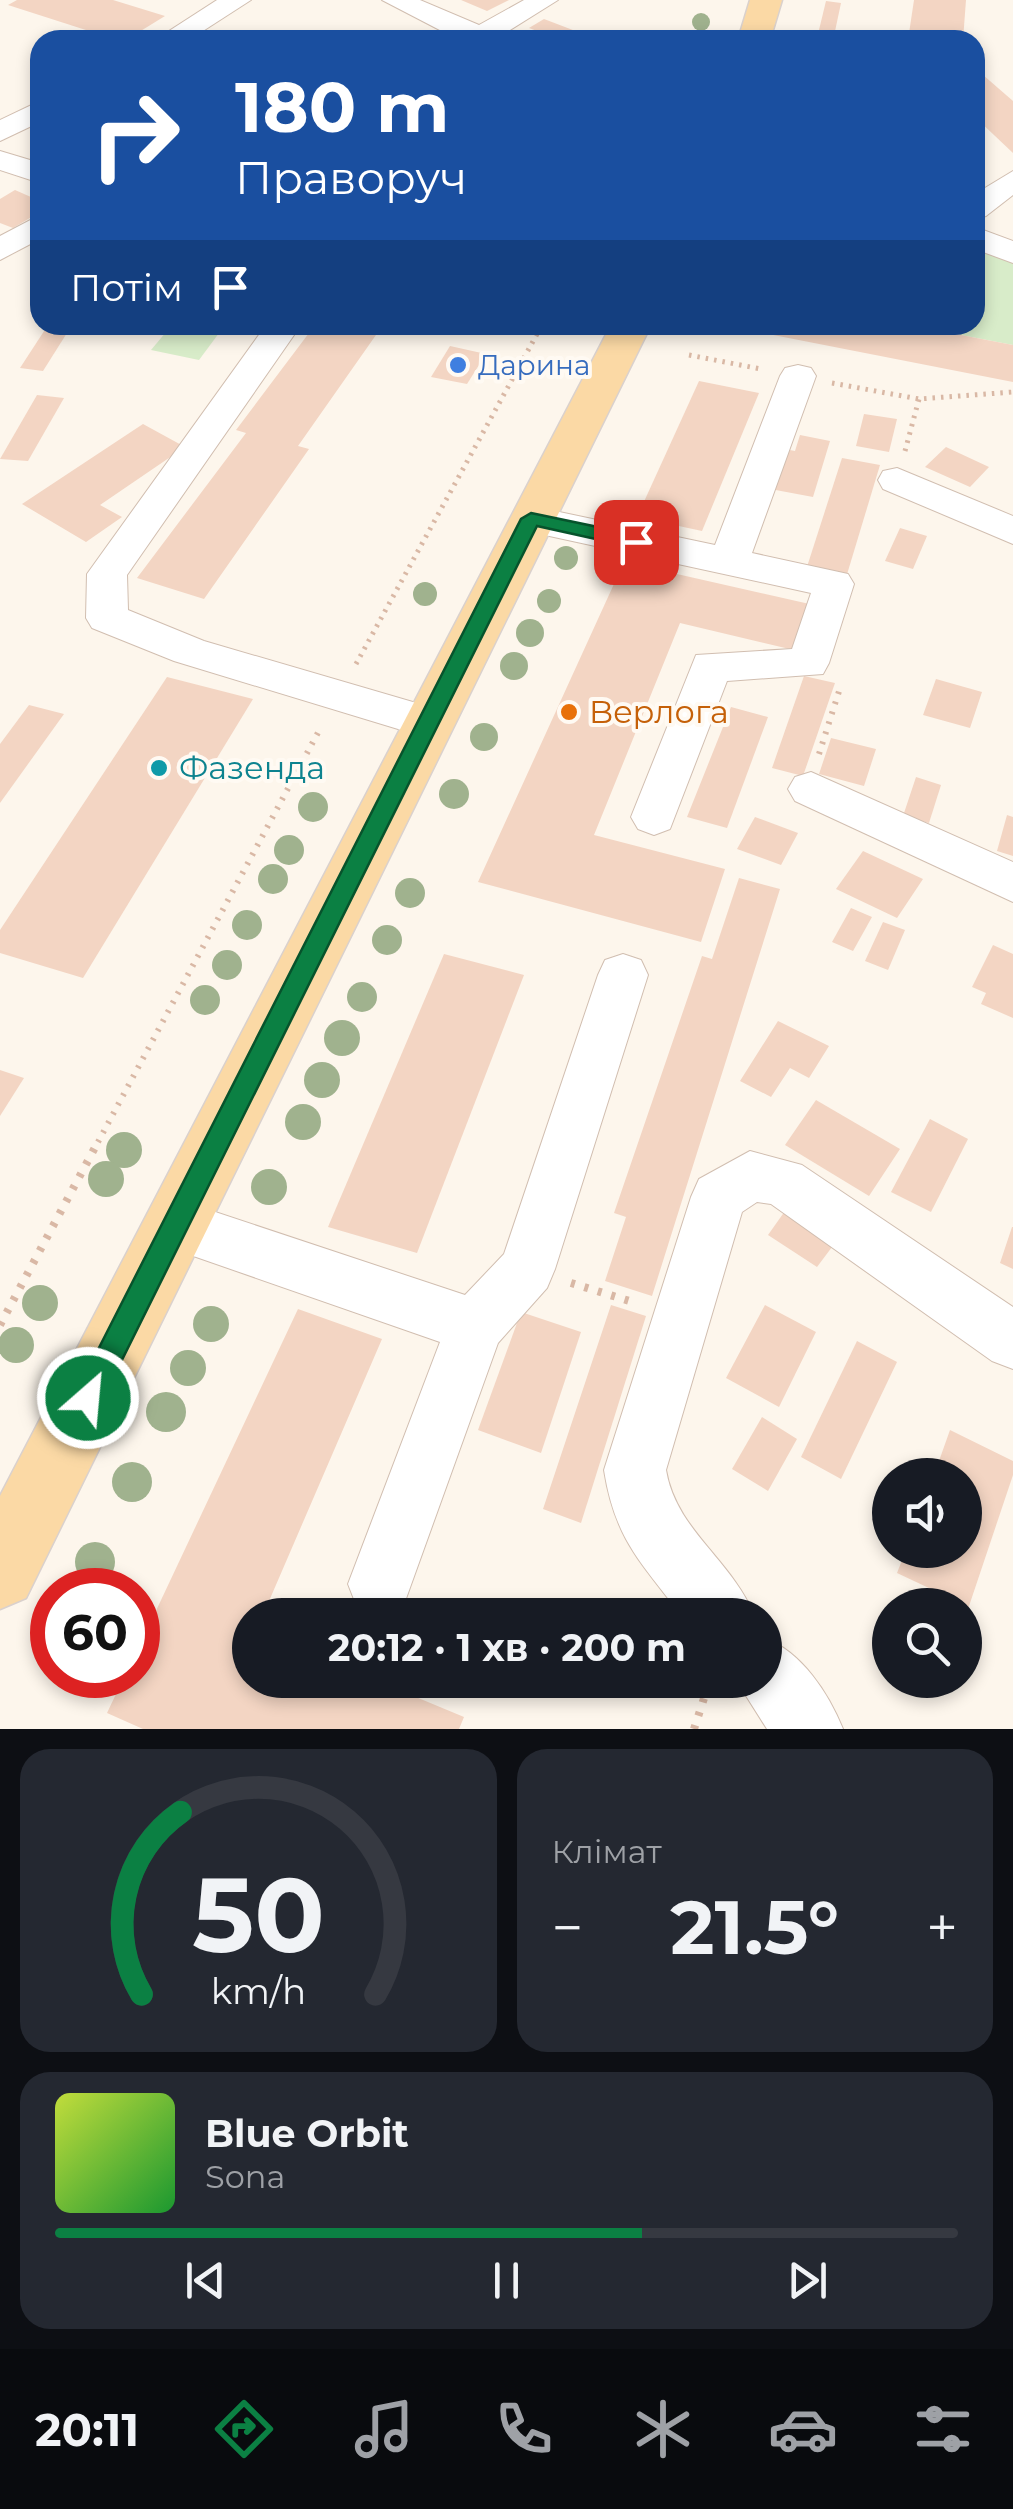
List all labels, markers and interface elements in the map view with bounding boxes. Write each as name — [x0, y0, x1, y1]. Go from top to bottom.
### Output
text: 180 m — [235, 64, 449, 150]
icon: right — [70, 70, 200, 200]
text: Праворуч — [235, 150, 467, 205]
icon: arrive — [203, 260, 258, 315]
text: Потім — [70, 264, 183, 311]
place label: Дарина — [478, 348, 590, 382]
marker: Дарина — [447, 354, 469, 376]
pin — [594, 500, 679, 585]
icon: arrive — [609, 515, 664, 570]
place label: Beрлога — [589, 692, 729, 731]
marker: Beрлога — [558, 701, 580, 723]
place label: Фазенда — [179, 748, 325, 787]
marker: Фазенда — [148, 757, 170, 779]
position arrow — [36, 1346, 140, 1450]
map controls — [872, 1458, 982, 1698]
button: sound — [872, 1458, 982, 1568]
speed limit sign: 60 — [30, 1568, 160, 1698]
button: search — [872, 1588, 982, 1698]
text: 20:12 · 1 хв · 200 m — [328, 1624, 686, 1671]
text: Клімат — [552, 1832, 662, 1871]
text: 50 — [192, 1851, 325, 1978]
text: 21.5° — [670, 1881, 839, 1973]
text: − — [552, 1894, 583, 1961]
text: + — [926, 1894, 958, 1961]
text: km/h — [211, 1969, 306, 2013]
text: Blue Orbit — [205, 2110, 409, 2157]
text: Sona — [205, 2157, 285, 2196]
icon: previous — [178, 2253, 233, 2308]
icon: pause — [479, 2253, 534, 2308]
icon: next — [780, 2253, 835, 2308]
icon: directions — [209, 2394, 279, 2464]
icon: music — [349, 2394, 419, 2464]
icon: phone — [489, 2394, 559, 2464]
icon: climate — [628, 2394, 698, 2464]
icon: car — [768, 2394, 838, 2464]
icon: filters — [908, 2394, 978, 2464]
text: 20:11 — [35, 2402, 139, 2457]

